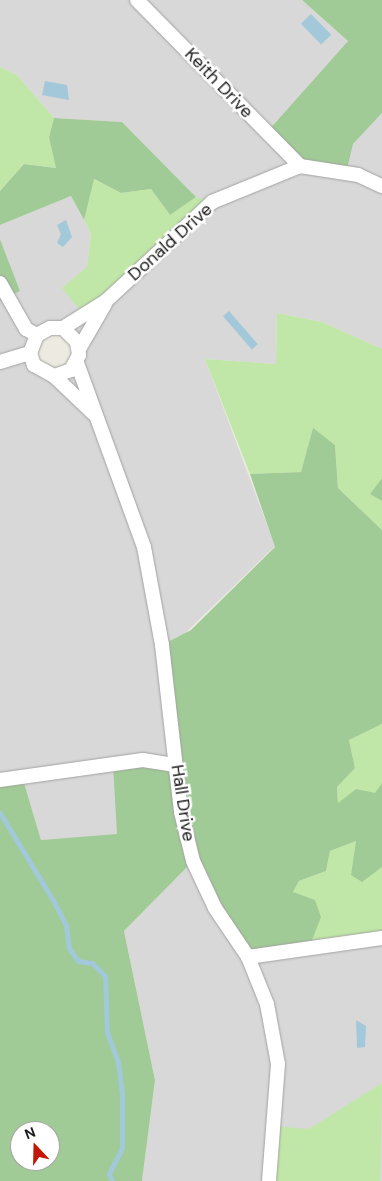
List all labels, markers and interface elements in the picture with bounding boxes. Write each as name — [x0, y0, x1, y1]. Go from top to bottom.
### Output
street label: Keith Drive — [180, 43, 258, 123]
street label: Donald Drive — [123, 199, 217, 285]
street label: Hall Drive — [166, 763, 200, 843]
north arrow — [10, 1121, 60, 1171]
text: N — [22, 1123, 38, 1143]

